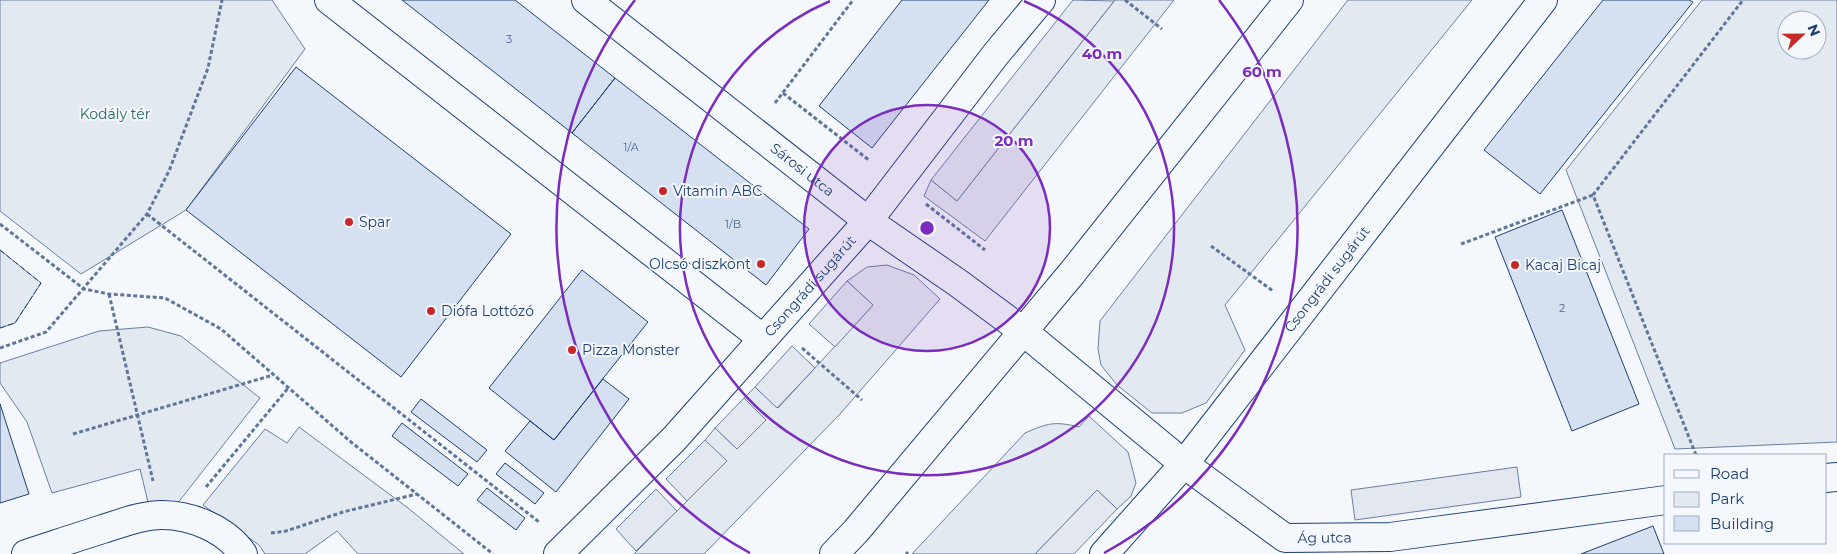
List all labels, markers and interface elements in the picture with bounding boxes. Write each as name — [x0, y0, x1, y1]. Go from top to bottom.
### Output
north arrow — [1777, 10, 1827, 60]
text: N — [1804, 22, 1825, 39]
house number: 3 — [506, 32, 512, 46]
text: 40 m — [1082, 44, 1122, 63]
text: 60 m — [1242, 62, 1282, 81]
park label: Kodály tér — [80, 105, 151, 123]
text: 20 m — [994, 131, 1034, 150]
street label: Sárosi utca — [767, 139, 838, 200]
house number: 1/A — [623, 140, 639, 154]
place label: Vitamin ABC — [673, 182, 762, 200]
marker: Vitamin ABC — [657, 185, 669, 197]
place label: Spar — [359, 213, 391, 231]
marker: Spar — [343, 216, 355, 228]
house number: 1/B — [725, 217, 741, 231]
centre of rings — [918, 219, 936, 237]
street label: Csongrádi sugárút — [1280, 222, 1374, 336]
street label: Csongrádi sugárút — [760, 232, 860, 340]
place label: Olcsó diszkont — [649, 255, 751, 273]
place label: Kacaj Bicaj — [1525, 256, 1601, 274]
marker: Olcsó diszkont — [755, 258, 767, 270]
marker: Kacaj Bicaj — [1509, 259, 1521, 271]
house number: 2 — [1559, 301, 1565, 315]
place label: Diófa Lottózó — [441, 302, 534, 320]
marker: Diófa Lottózó — [425, 305, 437, 317]
place label: Pizza Monster — [582, 341, 680, 359]
marker: Pizza Monster — [566, 344, 578, 356]
legend — [1664, 454, 1827, 544]
text: Road — [1710, 464, 1749, 483]
text: Park — [1710, 489, 1744, 508]
text: Building — [1710, 514, 1774, 533]
street label: Ág utca — [1297, 528, 1352, 547]

